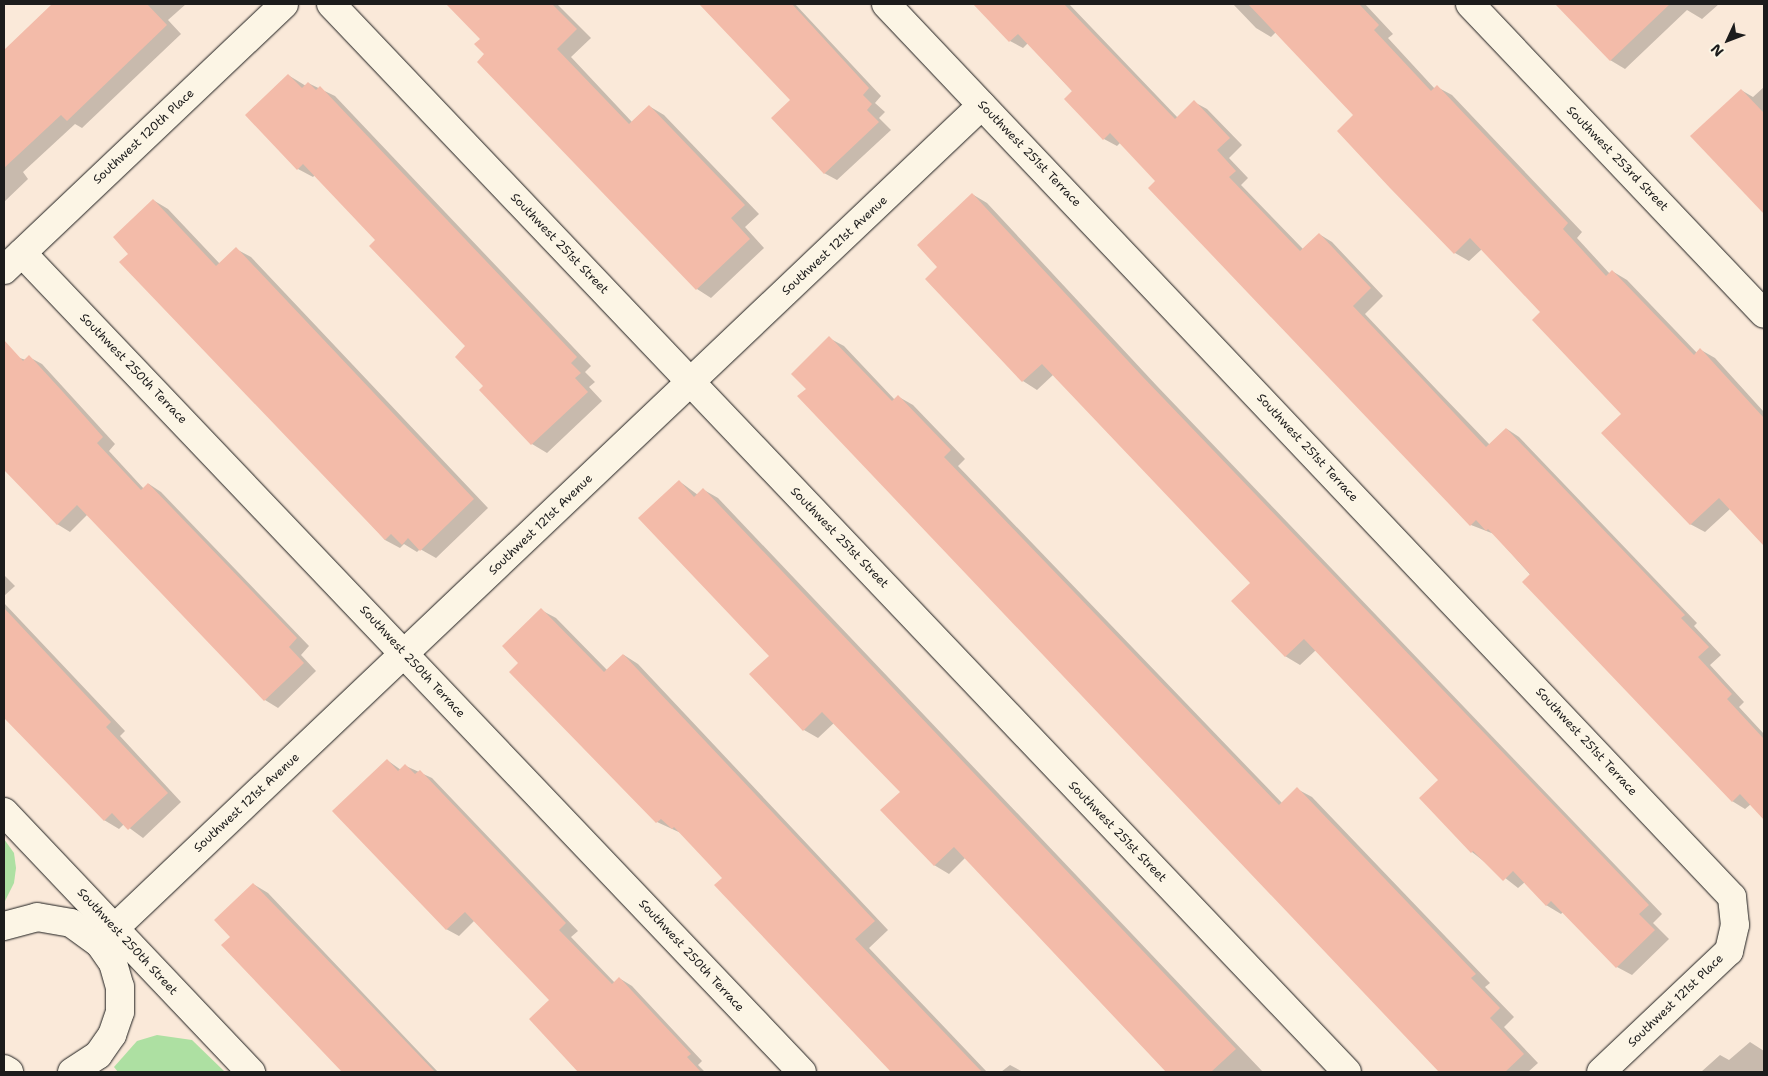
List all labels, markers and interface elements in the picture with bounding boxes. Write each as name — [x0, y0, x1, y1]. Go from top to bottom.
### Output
north arrow — [1703, 15, 1753, 65]
text: N — [1707, 40, 1727, 60]
street label: Southwest 120th Place — [90, 86, 198, 188]
street label: Southwest 251st Terrace — [974, 98, 1084, 210]
street label: Southwest 253rd Street — [1563, 104, 1671, 214]
street label: Southwest 251st Street — [507, 191, 611, 297]
street label: Southwest 121st Avenue — [779, 193, 891, 299]
street label: Southwest 250th Terrace — [76, 311, 190, 427]
street label: Southwest 251st Terrace — [1253, 391, 1361, 505]
street label: Southwest 121st Avenue — [486, 472, 596, 578]
street label: Southwest 251st Street — [787, 485, 891, 591]
street label: Southwest 250th Terrace — [356, 603, 468, 721]
street label: Southwest 251st Terrace — [1532, 685, 1640, 799]
street label: Southwest 121st Avenue — [191, 750, 303, 856]
street label: Southwest 251st Street — [1065, 779, 1169, 885]
street label: Southwest 250th Street — [74, 886, 180, 998]
street label: Southwest 250th Terrace — [635, 897, 747, 1015]
street label: Southwest 121st Place — [1625, 952, 1727, 1050]

